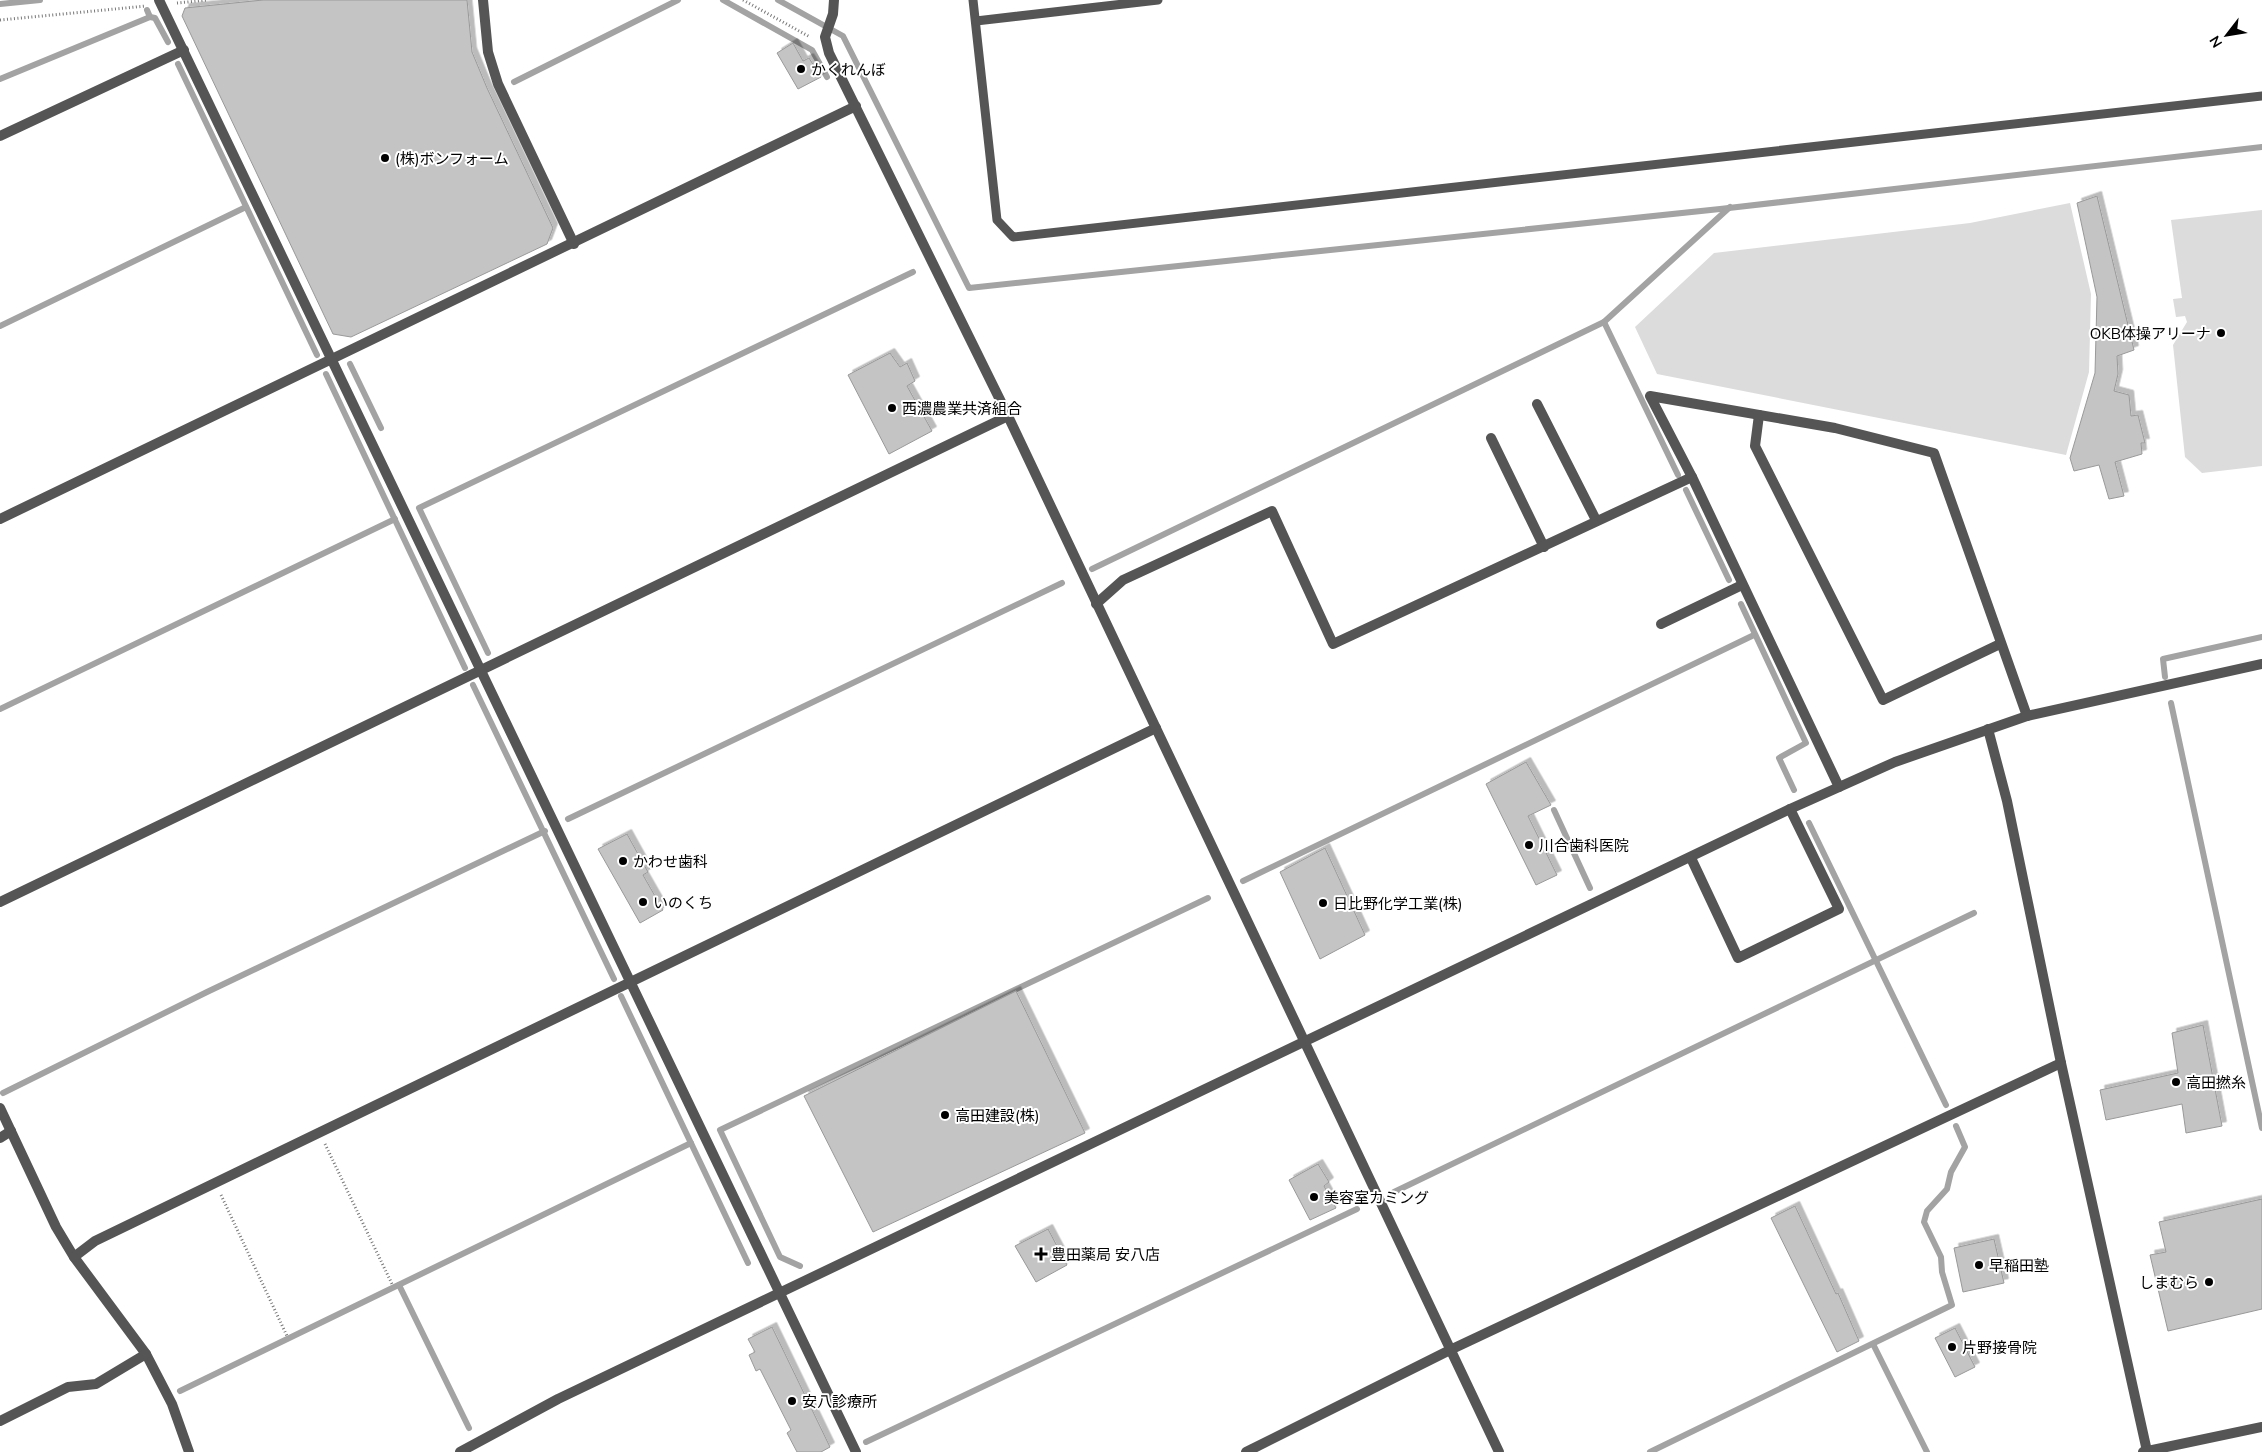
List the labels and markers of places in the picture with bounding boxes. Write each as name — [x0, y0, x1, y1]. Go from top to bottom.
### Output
place label: かくれんぼ — [811, 60, 886, 79]
marker: かくれんぼ — [795, 63, 807, 75]
place label: (株)ボンフォーム — [395, 149, 509, 168]
marker: (株)ボンフォーム — [379, 152, 391, 164]
place label: OKB体操アリーナ — [2090, 324, 2211, 343]
marker: OKB体操アリーナ — [2215, 327, 2227, 339]
place label: 西濃農業共済組合 — [902, 399, 1022, 418]
marker: 西濃農業共済組合 — [886, 402, 898, 414]
place label: 川合歯科医院 — [1539, 836, 1629, 855]
marker: 川合歯科医院 — [1523, 839, 1535, 851]
place label: かわせ歯科 — [633, 852, 708, 871]
marker: かわせ歯科 — [617, 855, 629, 867]
place label: いのくち — [653, 893, 713, 912]
place label: 日比野化学工業(株) — [1333, 894, 1463, 913]
marker: いのくち — [637, 896, 649, 908]
marker: 日比野化学工業(株) — [1317, 897, 1329, 909]
place label: 高田撚糸 — [2186, 1073, 2246, 1092]
marker: 高田撚糸 — [2170, 1076, 2182, 1088]
place label: 高田建設(株) — [955, 1106, 1040, 1125]
marker: 高田建設(株) — [939, 1109, 951, 1121]
place label: 美容室カミング — [1324, 1188, 1429, 1207]
marker: 美容室カミング — [1308, 1191, 1320, 1203]
place label: 豊田薬局 安八店 — [1051, 1245, 1160, 1264]
marker: 豊田薬局 安八店 — [1035, 1248, 1047, 1260]
place label: 早稲田塾 — [1989, 1256, 2049, 1275]
marker: 早稲田塾 — [1973, 1259, 1985, 1271]
place label: しまむら — [2139, 1273, 2199, 1292]
marker: しまむら — [2203, 1276, 2215, 1288]
place label: 片野接骨院 — [1962, 1338, 2037, 1357]
marker: 片野接骨院 — [1946, 1341, 1958, 1353]
place label: 安八診療所 — [802, 1392, 877, 1411]
marker: 安八診療所 — [786, 1395, 798, 1407]

